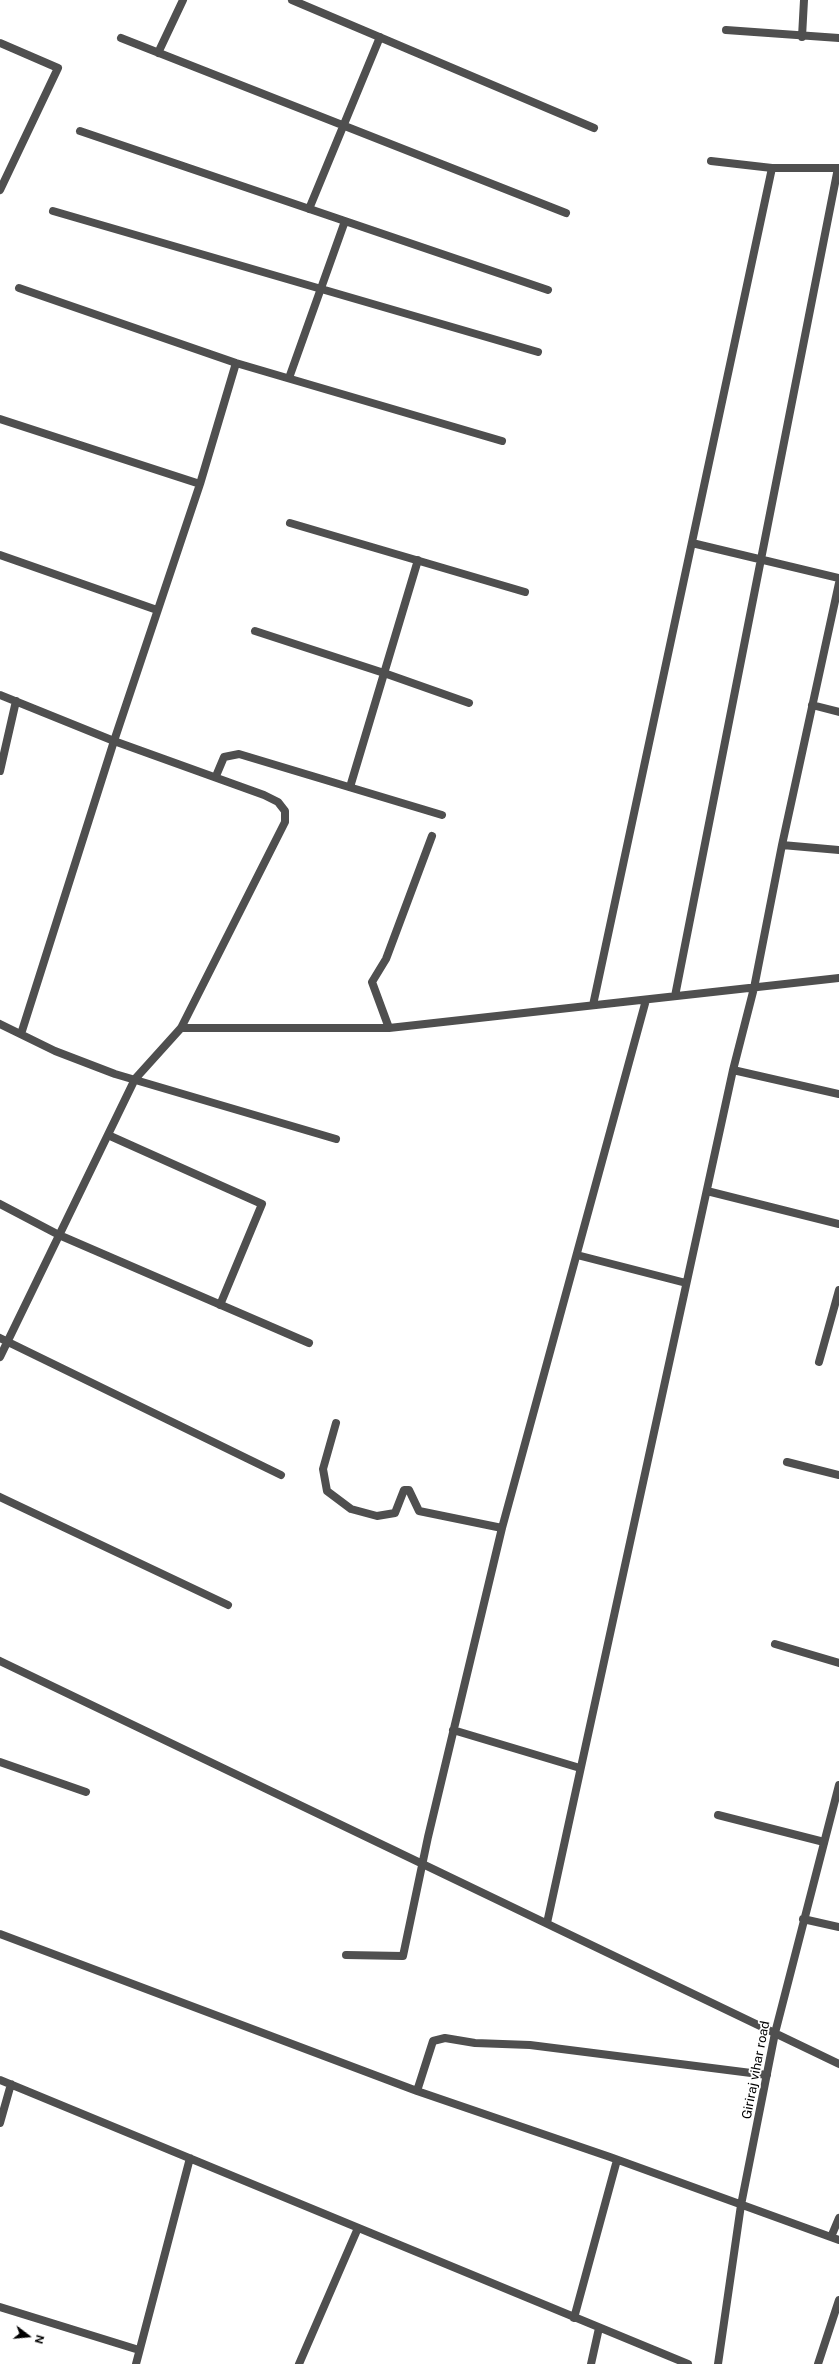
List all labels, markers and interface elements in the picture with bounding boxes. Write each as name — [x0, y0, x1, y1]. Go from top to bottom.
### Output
street label: Giriraj vihar road — [739, 2020, 773, 2120]
north arrow — [8, 2316, 48, 2356]
text: N — [33, 2334, 46, 2345]

